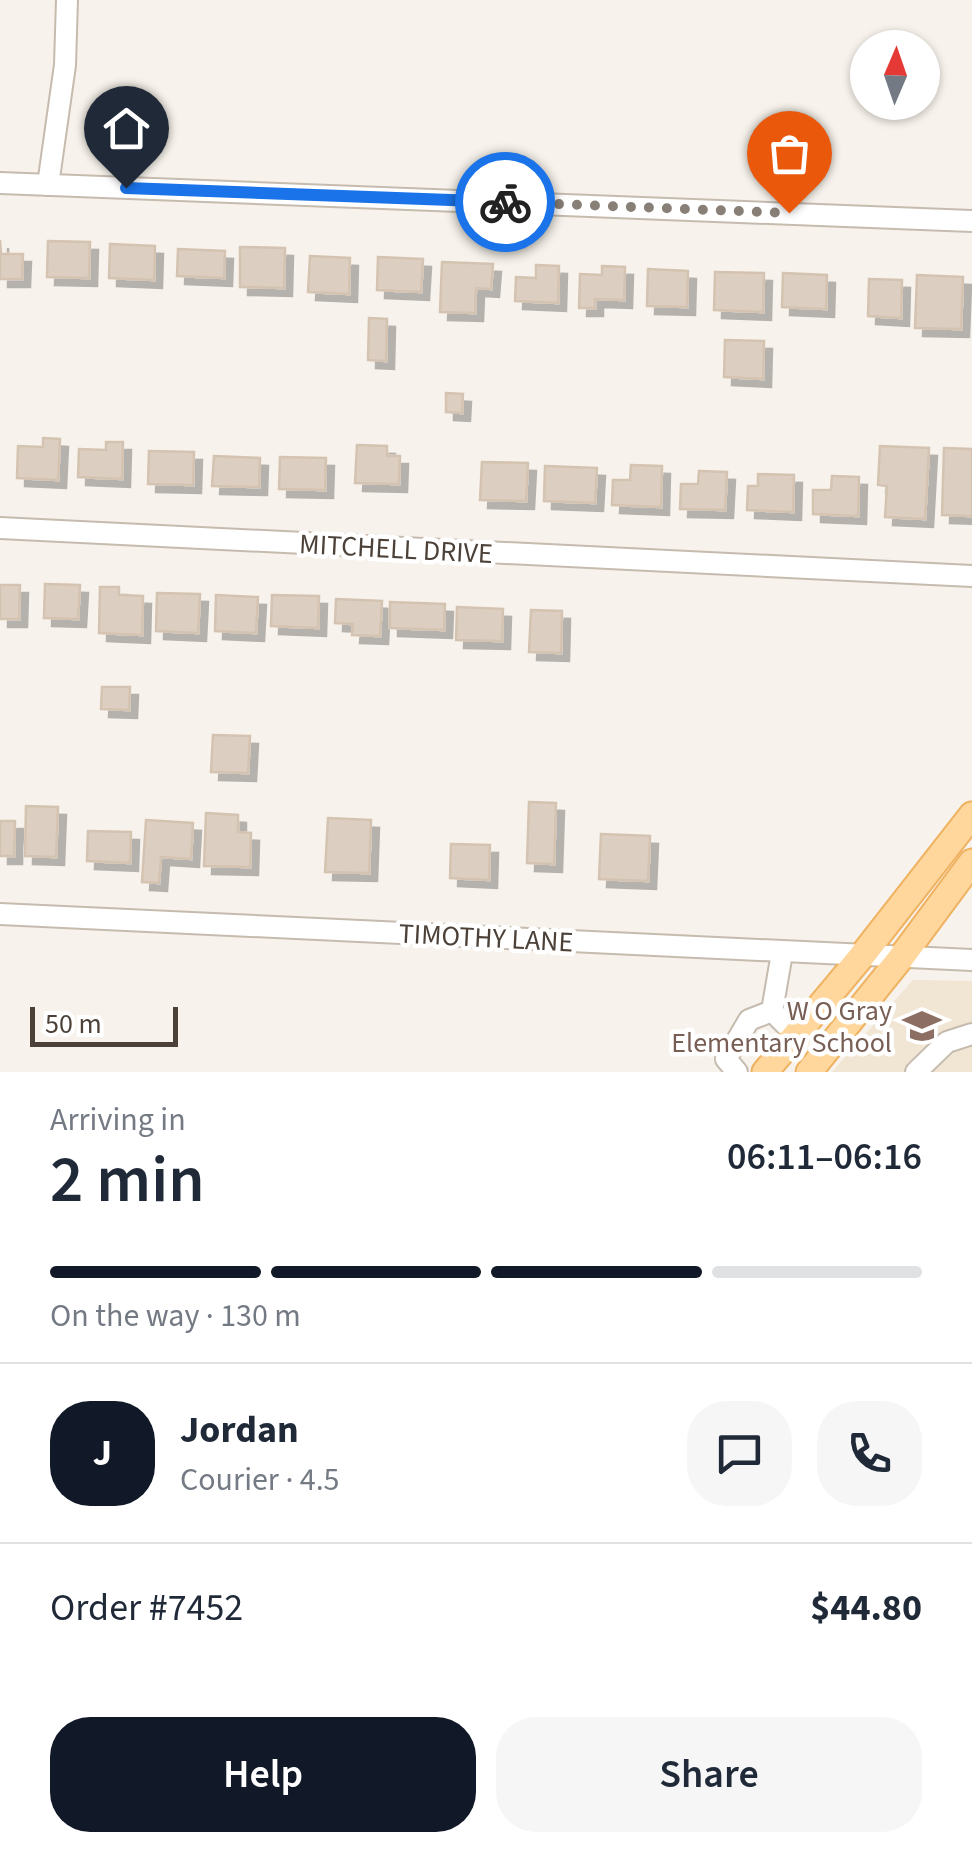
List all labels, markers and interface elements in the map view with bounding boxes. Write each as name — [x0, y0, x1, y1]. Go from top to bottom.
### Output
north arrow — [850, 30, 940, 120]
map controls — [850, 30, 940, 120]
pin — [84, 86, 169, 189]
icon: home — [99, 101, 154, 156]
pin — [747, 111, 832, 214]
icon: bag — [762, 126, 817, 181]
courier — [455, 152, 555, 252]
icon: bike — [478, 175, 533, 230]
street label: MITCHELL DRIVE — [298, 524, 494, 574]
street label: TIMOTHY LANE — [398, 913, 574, 963]
place label: W O Gray Elementary School — [671, 991, 892, 1063]
scale bar — [30, 1002, 178, 1046]
text: 50 m — [45, 1004, 102, 1044]
school or university icon: W O Gray Elementary School — [901, 1005, 943, 1047]
text: Arriving in — [50, 1097, 186, 1143]
text: 06:11–06:16 — [727, 1130, 922, 1184]
text: 2 min — [50, 1134, 205, 1227]
text: On the way · 130 m — [50, 1293, 301, 1339]
button: chat — [687, 1401, 792, 1506]
button: phone — [817, 1401, 922, 1506]
text: Jordan — [180, 1403, 299, 1457]
text: J — [93, 1426, 112, 1480]
text: Courier · 4.5 — [180, 1457, 340, 1503]
text: Order #7452 — [50, 1581, 243, 1635]
text: $44.80 — [810, 1581, 922, 1635]
button: Help — [50, 1717, 476, 1832]
button: Share — [496, 1717, 922, 1832]

